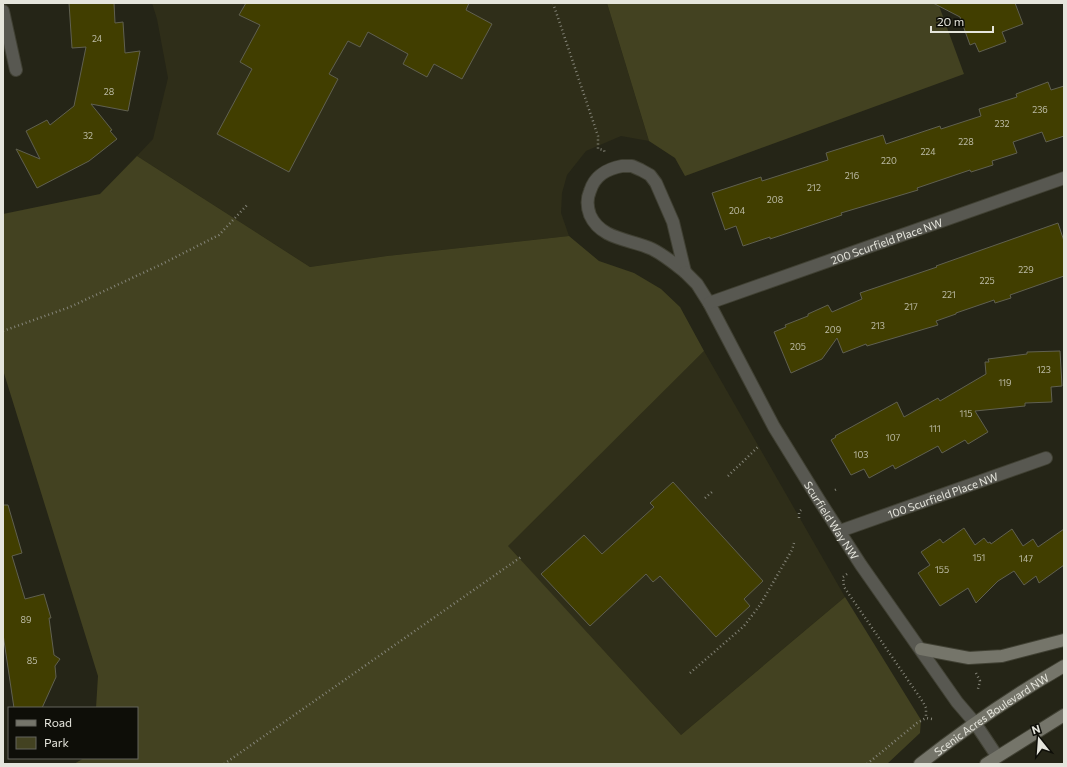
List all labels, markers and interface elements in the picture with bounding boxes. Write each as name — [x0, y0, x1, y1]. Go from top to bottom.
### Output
scale bar — [931, 8, 993, 34]
text: 20 m — [937, 14, 964, 28]
house number: 24 — [92, 33, 103, 44]
house number: 28 — [104, 86, 114, 97]
house number: 236 — [1032, 104, 1048, 115]
house number: 232 — [994, 118, 1010, 129]
house number: 32 — [83, 130, 93, 141]
house number: 228 — [958, 136, 974, 147]
house number: 224 — [920, 146, 936, 157]
house number: 220 — [881, 155, 897, 166]
house number: 216 — [845, 170, 859, 181]
house number: 212 — [807, 182, 821, 193]
house number: 208 — [767, 194, 783, 205]
house number: 204 — [729, 205, 746, 216]
street label: 200 Scurfield Place NW — [829, 215, 944, 266]
house number: 229 — [1018, 264, 1034, 275]
house number: 225 — [979, 275, 995, 286]
house number: 221 — [942, 289, 956, 300]
house number: 217 — [904, 301, 918, 312]
house number: 213 — [871, 320, 885, 331]
house number: 209 — [825, 324, 841, 335]
house number: 205 — [790, 341, 806, 352]
house number: 123 — [1037, 364, 1051, 375]
house number: 119 — [998, 377, 1012, 388]
house number: 115 — [960, 408, 972, 419]
house number: 111 — [929, 423, 941, 434]
house number: 107 — [886, 432, 900, 443]
house number: 103 — [854, 449, 868, 460]
street label: 100 Scurfield Place NW — [886, 469, 1000, 520]
street label: Scurfield Way NW — [802, 478, 862, 561]
house number: 151 — [973, 552, 985, 563]
house number: 147 — [1019, 553, 1033, 564]
house number: 155 — [935, 564, 949, 575]
house number: 89 — [21, 614, 31, 625]
house number: 85 — [27, 655, 37, 666]
street label: Scenic Acres Boulevard NW — [932, 671, 1052, 757]
legend — [8, 707, 138, 759]
text: Road — [44, 715, 72, 729]
north arrow — [1019, 719, 1059, 759]
text: Park — [44, 735, 70, 749]

